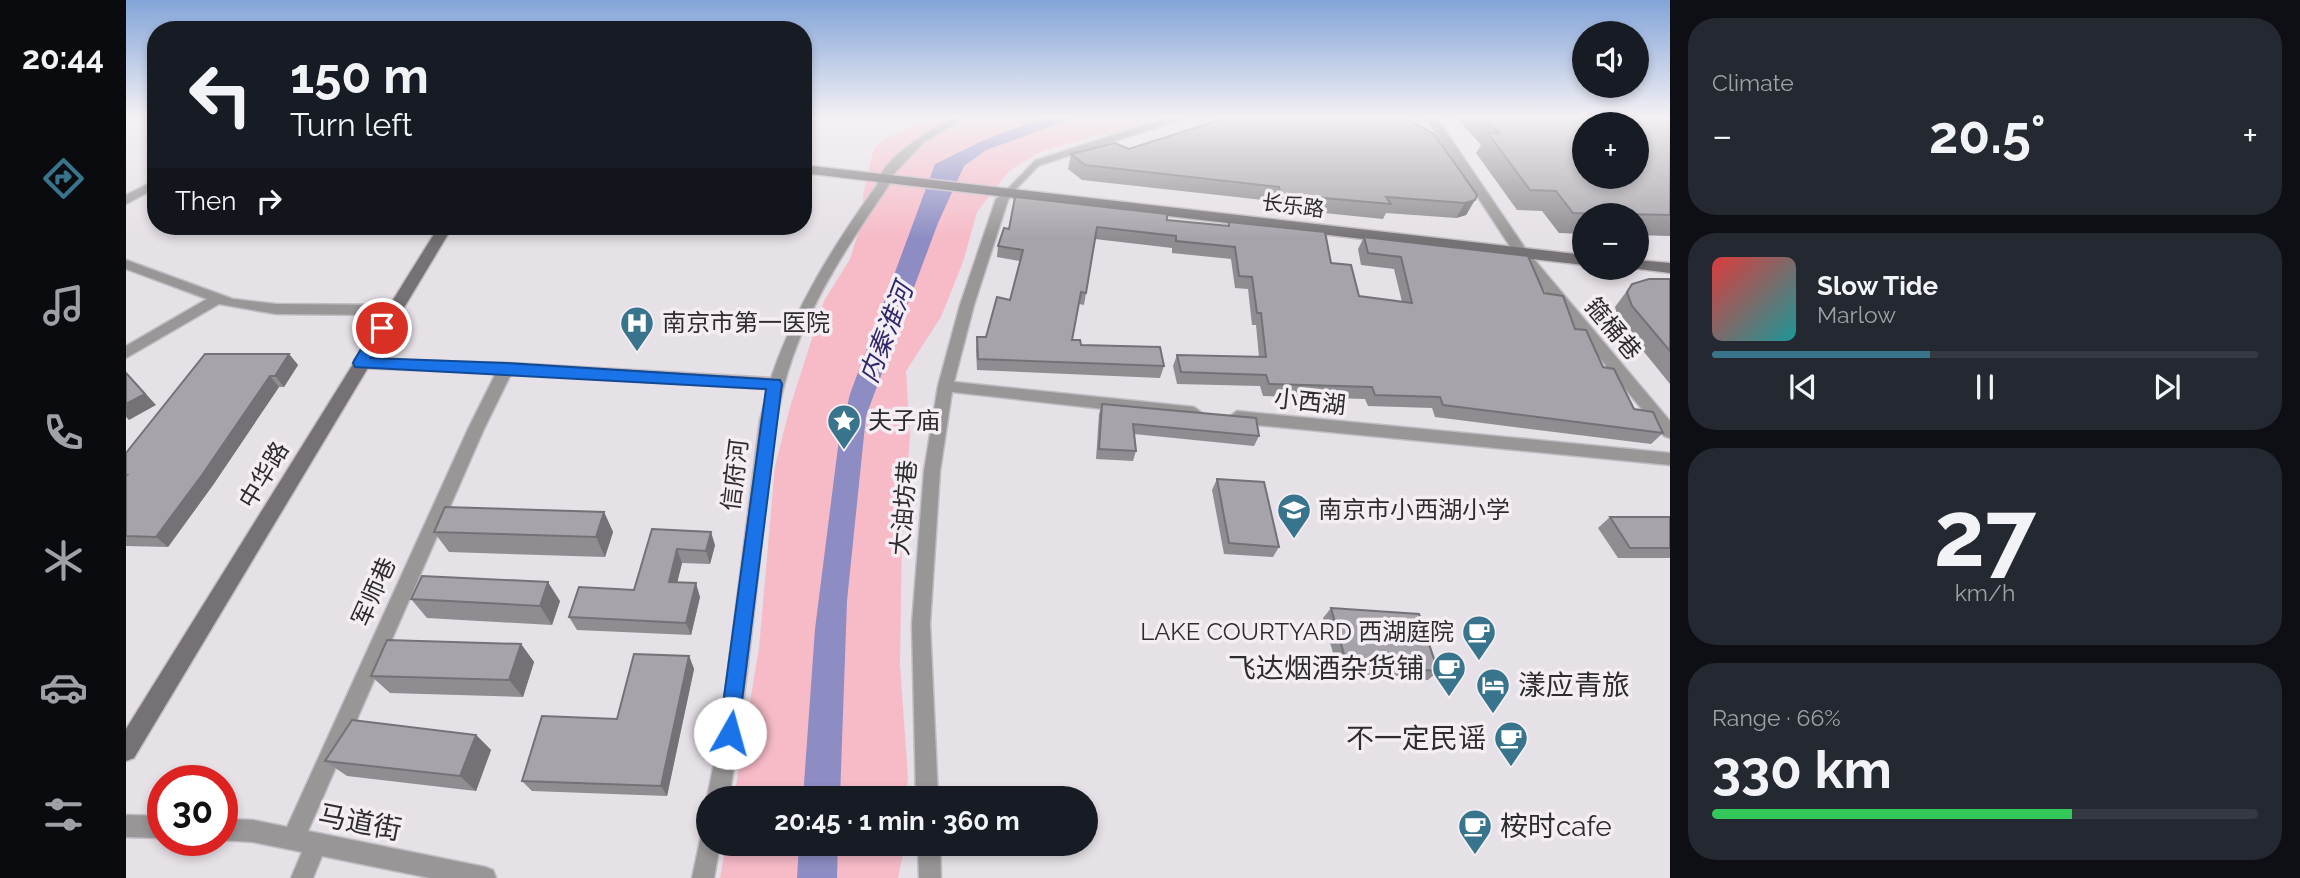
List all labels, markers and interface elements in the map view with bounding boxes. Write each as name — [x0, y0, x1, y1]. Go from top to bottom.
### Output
map controls — [1572, 21, 1649, 280]
button: sound — [1572, 21, 1649, 98]
text: 20:44 — [22, 39, 104, 76]
text: 150 m — [290, 47, 429, 104]
icon: left — [175, 49, 266, 140]
text: Climate — [1712, 69, 1794, 96]
text: 20.5° — [1929, 104, 2046, 165]
text: Turn left — [290, 106, 412, 143]
button: + — [1572, 112, 1649, 189]
text: − — [1712, 113, 1732, 158]
text: + — [2242, 113, 2258, 158]
icon: directions — [39, 154, 88, 203]
icon: right — [250, 182, 288, 220]
text: Then — [175, 186, 236, 216]
street label: 长乐路 — [1260, 189, 1326, 222]
button: − — [1572, 203, 1649, 280]
text: Slow Tide — [1817, 271, 1938, 301]
water label: 内秦淮河 — [853, 274, 920, 387]
icon: music — [39, 281, 88, 330]
street label: 箍桶巷 — [1579, 292, 1648, 366]
pin — [352, 298, 412, 358]
text: Marlow — [1817, 301, 1896, 328]
hospital icon: 南京市第一医院 — [618, 304, 656, 353]
place label: 南京市第一医院 — [662, 308, 830, 337]
icon: arrive — [363, 309, 401, 347]
icon: previous — [1784, 368, 1822, 406]
icon: pause — [1966, 368, 2004, 406]
icon: next — [2148, 368, 2186, 406]
street label: 小西湖 — [1273, 383, 1347, 420]
place icon: 夫子庙 — [825, 402, 863, 451]
place label: 夫子庙 — [868, 406, 940, 435]
icon: phone — [39, 408, 88, 457]
street label: 中华路 — [233, 436, 295, 513]
street label: 信府河 — [716, 437, 753, 512]
street label: 大油坊巷 — [885, 459, 922, 557]
text: 27 — [1934, 480, 2036, 587]
school or university icon: 南京市小西湖小学 — [1275, 491, 1313, 540]
place label: 南京市小西湖小学 — [1318, 495, 1510, 524]
icon: climate — [39, 536, 88, 585]
street label: 军师巷 — [346, 553, 401, 631]
text: km/h — [1955, 579, 2015, 606]
cafe icon: LAKE COURTYARD 西湖庭院 — [1460, 613, 1498, 662]
place label: LAKE COURTYARD 西湖庭院 — [1140, 617, 1454, 646]
cafe icon: 飞达烟酒杂货铺 — [1430, 649, 1468, 698]
place label: 飞达烟酒杂货铺 — [1228, 652, 1424, 685]
icon: car — [39, 663, 88, 712]
hotel icon: 漾应青旅 — [1474, 666, 1512, 715]
place label: 漾应青旅 — [1518, 669, 1630, 702]
position arrow — [693, 696, 767, 770]
text: Range · 66% — [1712, 704, 1841, 731]
cafe icon: 不一定民谣 — [1492, 719, 1530, 768]
place label: 不一定民谣 — [1346, 722, 1486, 755]
text: 330 km — [1712, 739, 1892, 800]
speed limit sign: 30 — [147, 765, 238, 856]
icon: filters — [39, 790, 88, 839]
street label: 马道街 — [316, 798, 404, 847]
text: 20:45 · 1 min · 360 m — [774, 806, 1020, 836]
cafe icon: 桉时cafe — [1456, 807, 1494, 856]
place label: 桉时cafe — [1500, 810, 1612, 843]

